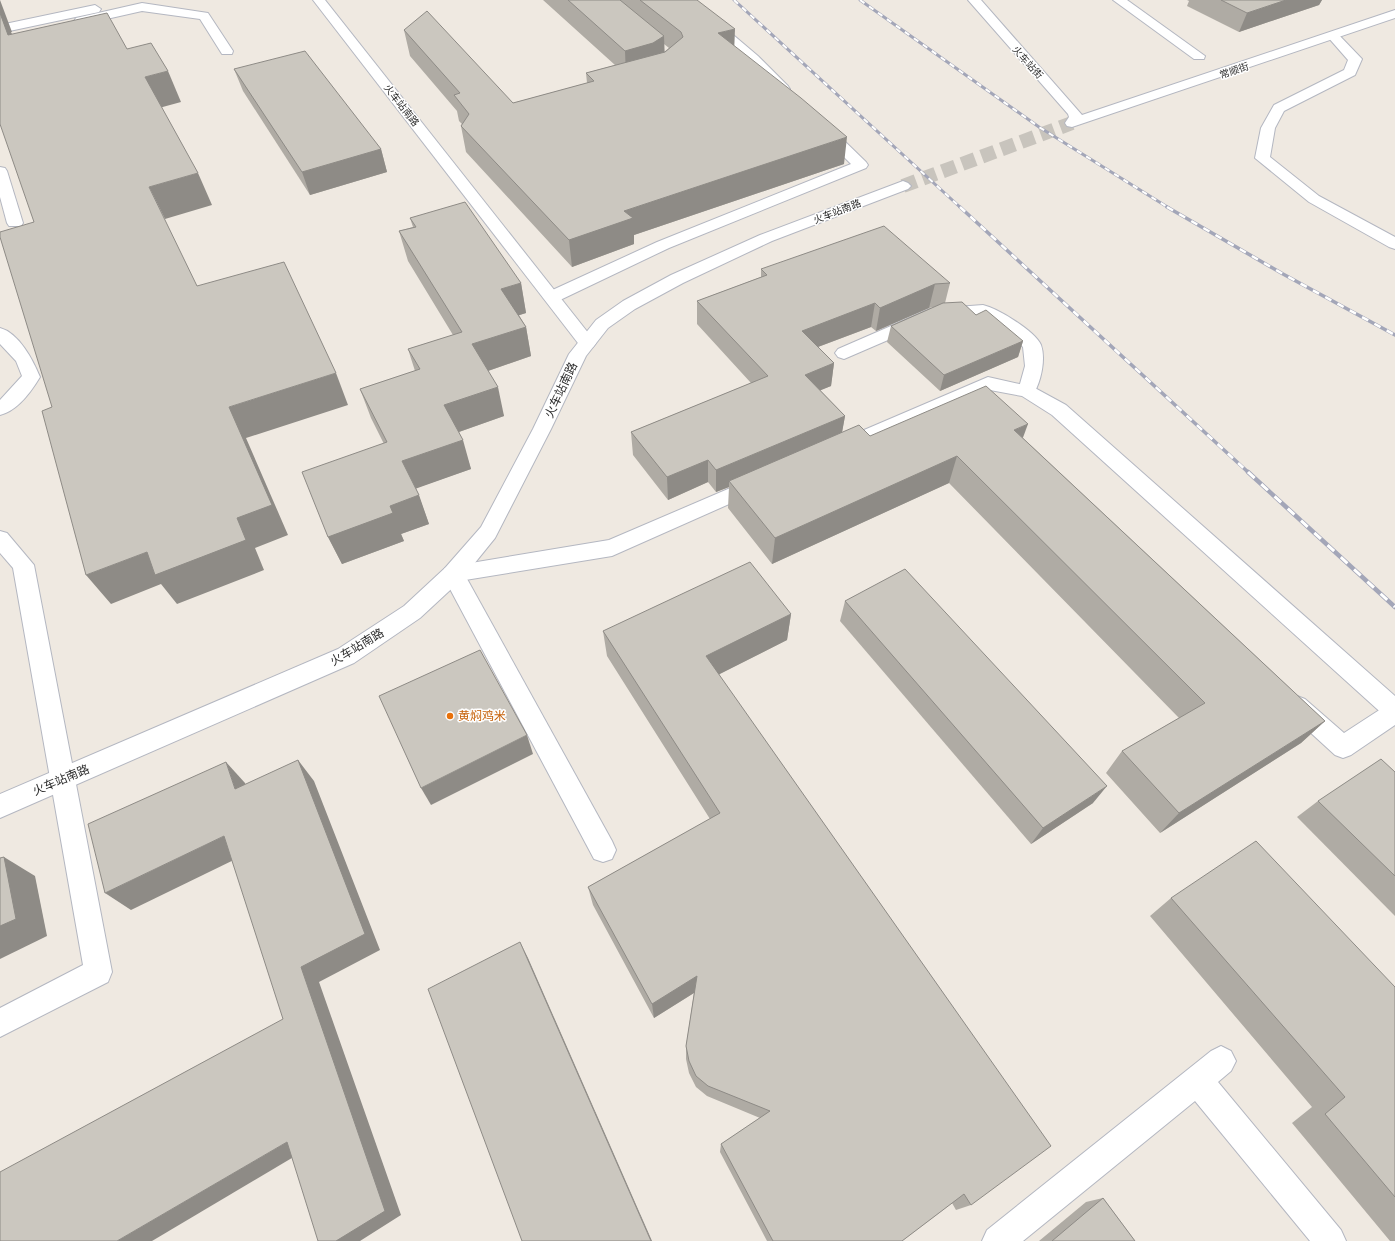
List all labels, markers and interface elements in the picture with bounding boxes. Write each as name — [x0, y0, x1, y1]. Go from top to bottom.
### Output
street label: 火车站街 — [1010, 43, 1046, 81]
street label: 常顺街 — [1218, 59, 1250, 81]
street label: 火车站南路 — [382, 82, 422, 128]
street label: 火车站南路 — [812, 196, 862, 226]
street label: 火车站南路 — [542, 360, 580, 420]
street label: 火车站南路 — [328, 626, 386, 668]
place label: 黄焖鸡米 — [458, 709, 506, 723]
marker: 黄焖鸡米 — [445, 711, 455, 721]
street label: 火车站南路 — [31, 762, 91, 798]

